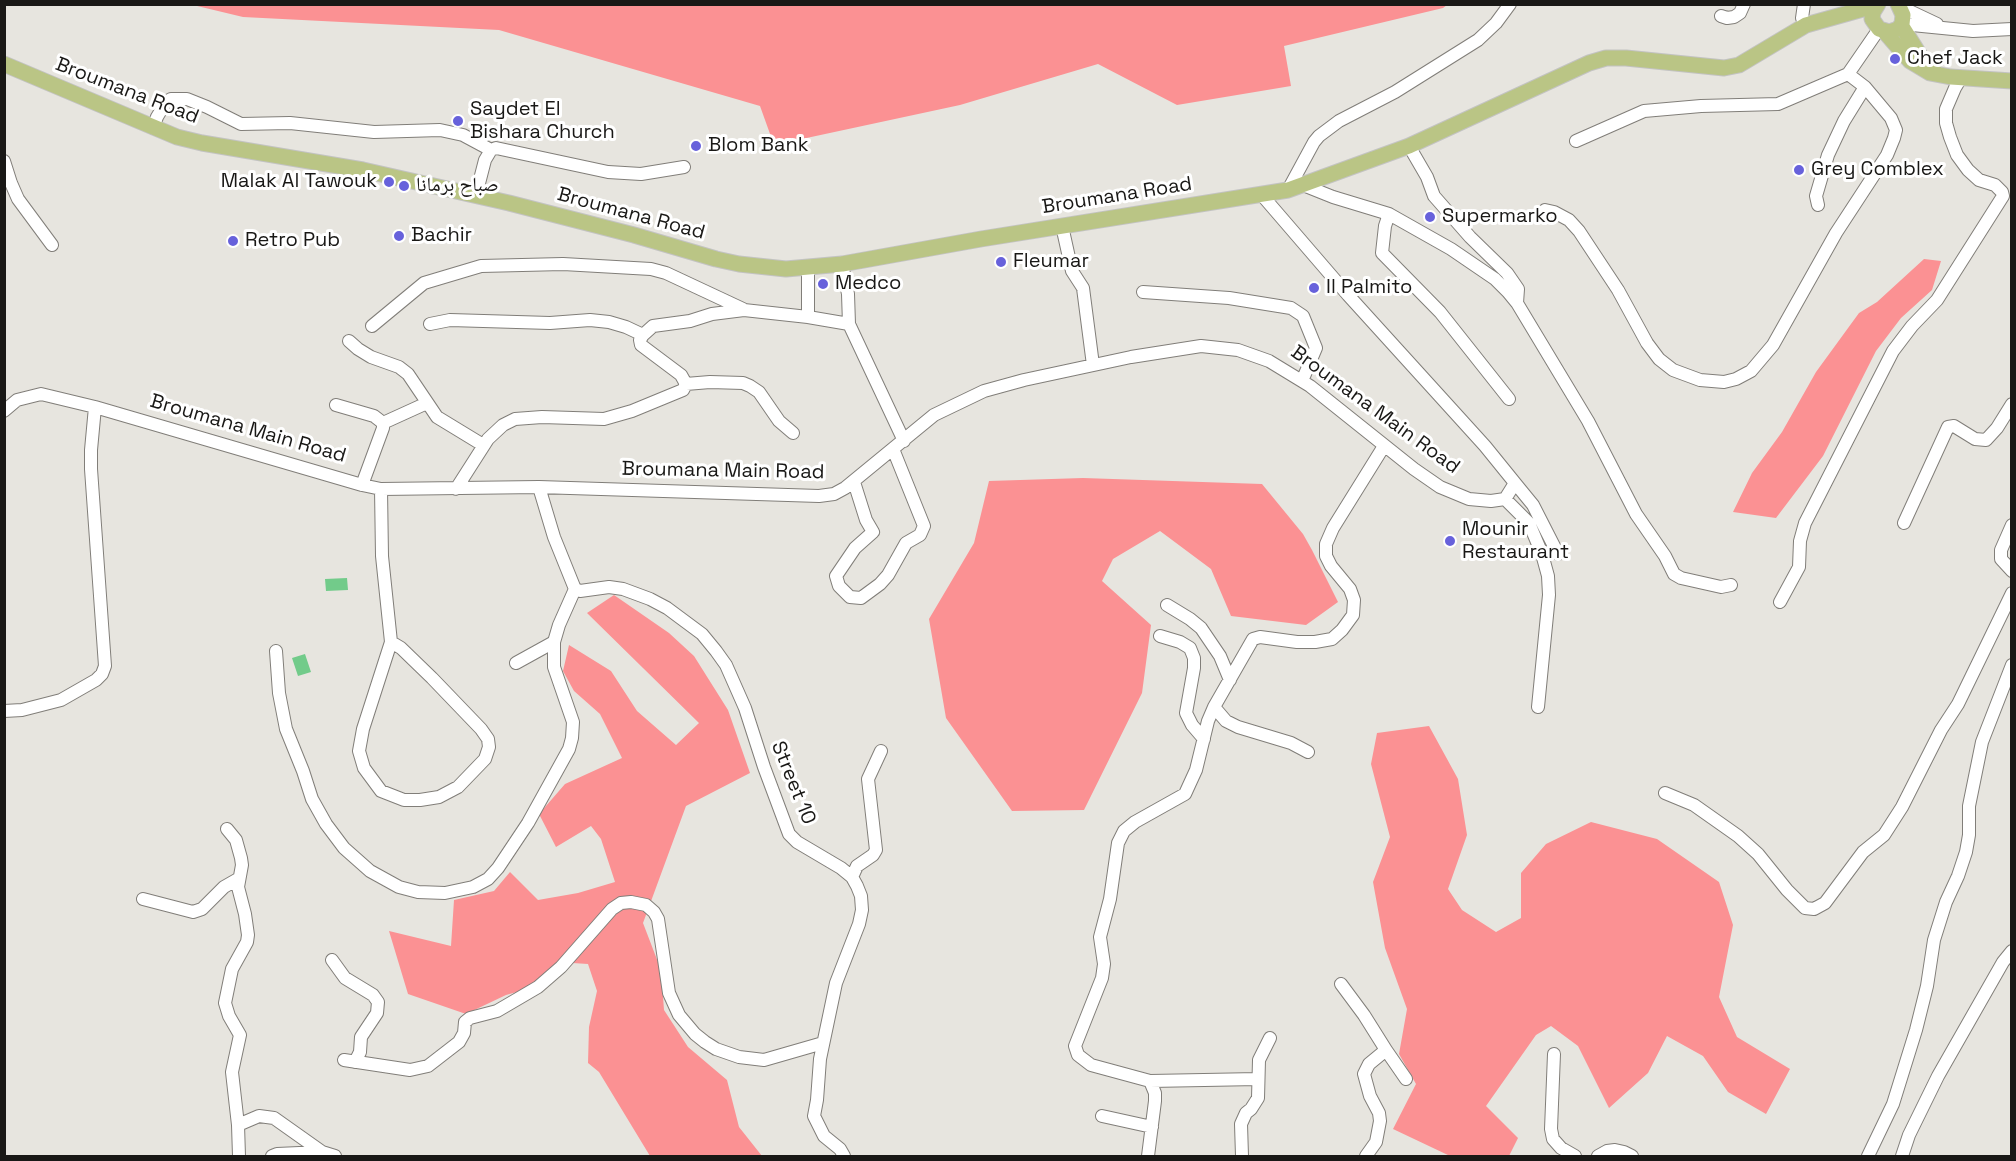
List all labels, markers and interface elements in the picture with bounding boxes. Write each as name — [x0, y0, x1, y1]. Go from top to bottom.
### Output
place label: Chef Jack — [1907, 47, 2003, 71]
marker: Chef Jack — [1888, 52, 1902, 66]
street label: Broumana Road — [52, 53, 202, 129]
place label: Saydet El Bishara Church — [470, 98, 615, 145]
marker: Saydet El Bishara Church — [451, 114, 465, 128]
place label: Blom Bank — [708, 134, 809, 158]
marker: Blom Bank — [689, 139, 703, 153]
place label: Grey Comblex — [1811, 158, 1944, 182]
marker: Grey Comblex — [1792, 163, 1806, 177]
place label: Malak Al Tawouk — [221, 170, 377, 194]
street label: Broumana Road — [1040, 172, 1194, 220]
place label: صباح برمانا — [416, 174, 499, 198]
marker: Malak Al Tawouk — [382, 175, 396, 189]
marker: صباح برمانا — [397, 179, 411, 193]
street label: Broumana Road — [555, 183, 707, 245]
place label: Supermarko — [1442, 205, 1558, 229]
marker: Supermarko — [1423, 210, 1437, 224]
place label: Bachir — [411, 224, 472, 248]
place label: Retro Pub — [245, 229, 340, 253]
marker: Bachir — [392, 229, 406, 243]
marker: Retro Pub — [226, 234, 240, 248]
place label: Fleumar — [1013, 250, 1089, 274]
marker: Fleumar — [994, 255, 1008, 269]
place label: Medco — [835, 272, 901, 296]
place label: Il Palmito — [1326, 276, 1412, 300]
marker: Medco — [816, 277, 830, 291]
marker: Il Palmito — [1307, 281, 1321, 295]
street label: Broumana Main Road — [1286, 341, 1464, 479]
street label: Broumana Main Road — [147, 390, 349, 468]
street label: Broumana Main Road — [621, 457, 825, 485]
place label: Mounir Restaurant — [1462, 518, 1569, 565]
marker: Mounir Restaurant — [1443, 534, 1457, 548]
street label: Street 10 — [765, 738, 821, 828]

